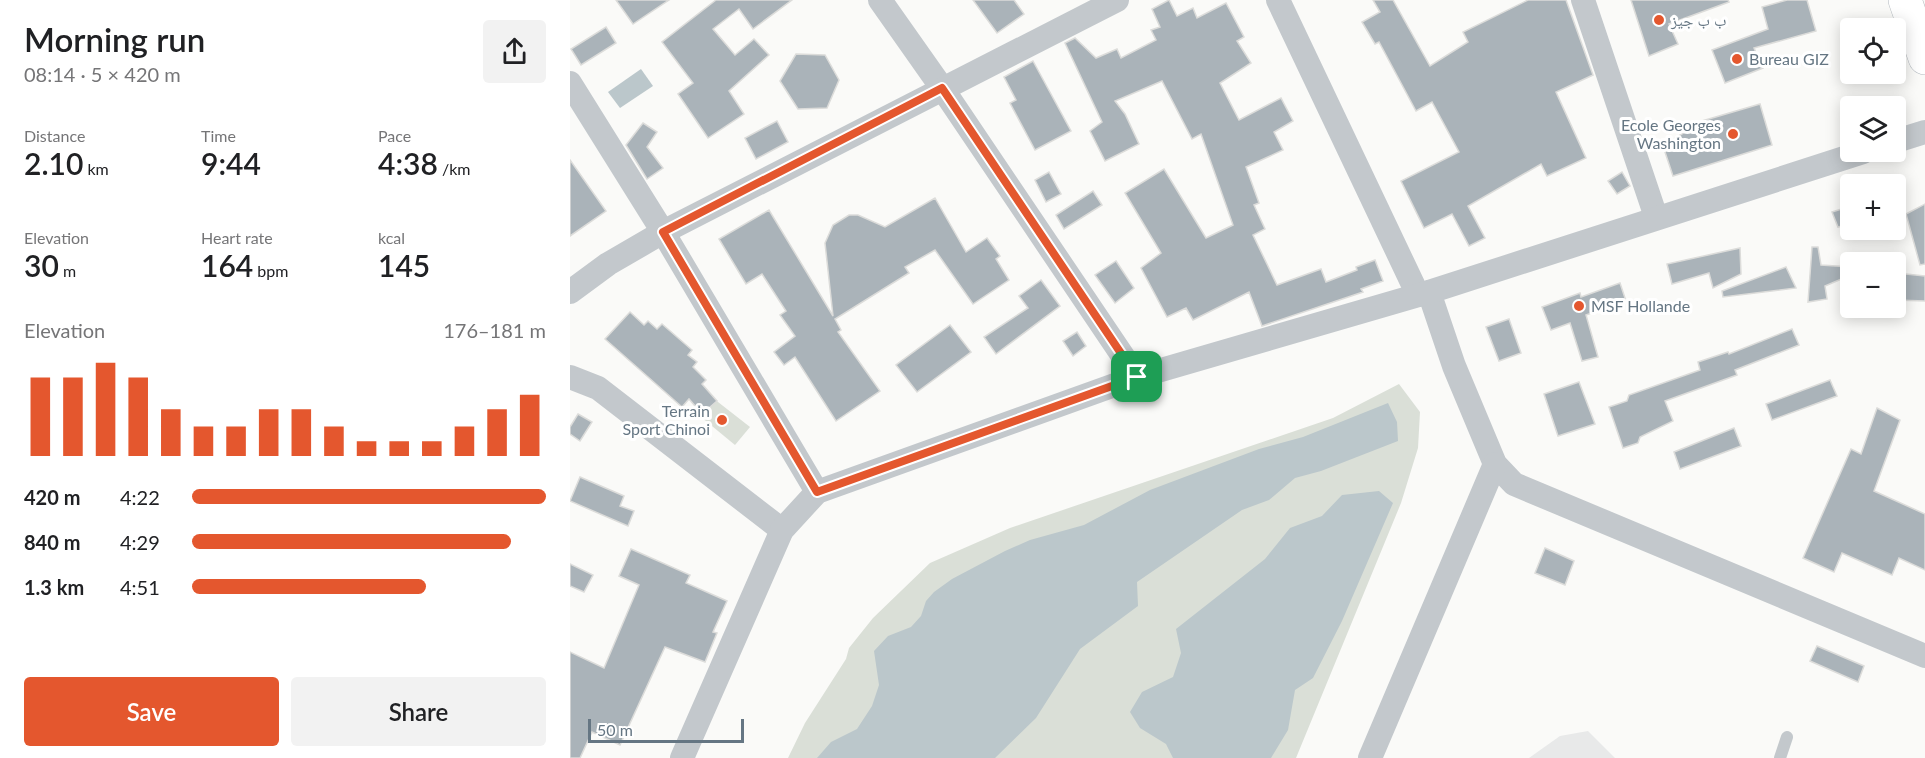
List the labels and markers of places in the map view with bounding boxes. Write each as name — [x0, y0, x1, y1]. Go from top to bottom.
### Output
place label: ب ب جيز — [1670, 10, 1726, 30]
marker: ب ب جيز — [1652, 13, 1666, 27]
place label: Bureau GIZ — [1749, 49, 1829, 68]
marker: Bureau GIZ — [1730, 52, 1744, 66]
place label: Ecole Georges Washington — [1621, 115, 1721, 152]
marker: Ecole Georges Washington — [1726, 127, 1740, 141]
place label: MSF Hollande — [1591, 296, 1690, 315]
marker: MSF Hollande — [1572, 299, 1586, 313]
pin — [1111, 351, 1162, 402]
place label: Terrain Sport Chinoi — [623, 401, 710, 438]
marker: Terrain Sport Chinoi — [715, 413, 729, 427]

